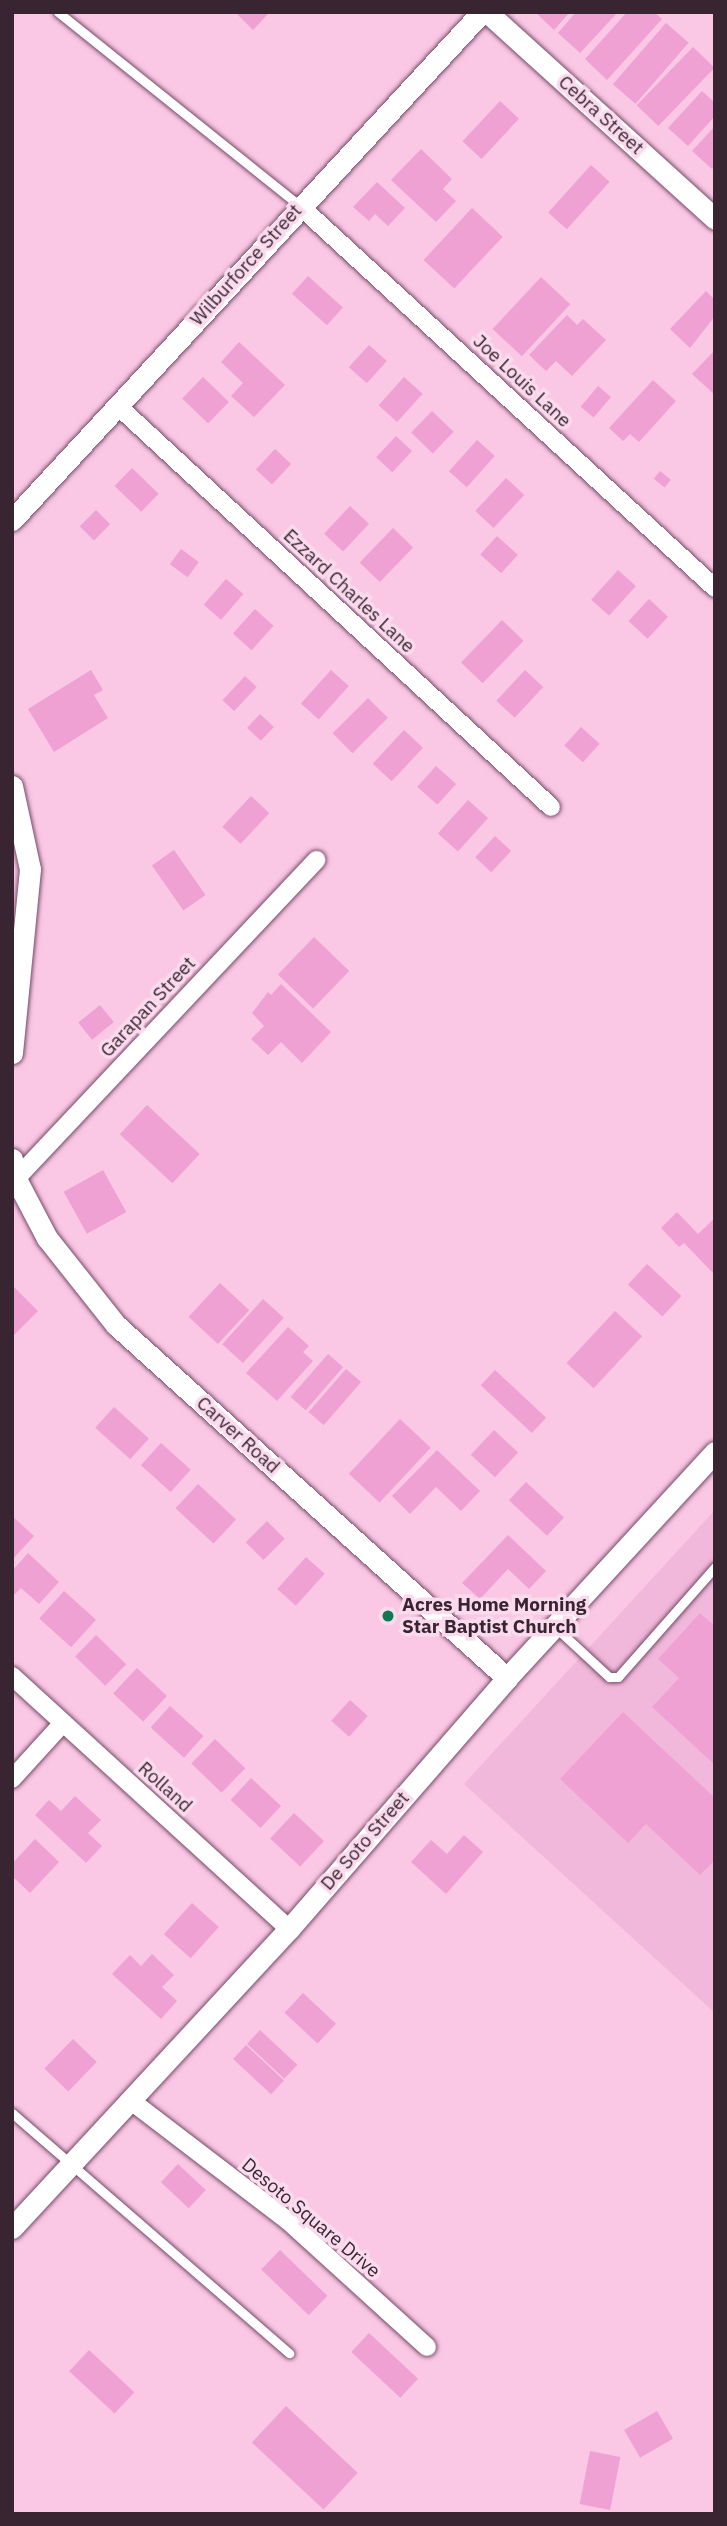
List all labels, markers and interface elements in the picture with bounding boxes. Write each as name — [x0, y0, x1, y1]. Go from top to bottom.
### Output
street label: Cebra Street — [554, 71, 648, 159]
street label: Wilburforce Street — [185, 199, 307, 331]
street label: Joe Louis Lane — [468, 330, 576, 432]
street label: Ezzard Charles Lane — [279, 524, 419, 658]
street label: Garapan Street — [96, 952, 200, 1062]
street label: Carver Road — [192, 1392, 284, 1478]
place label: Acres Home Morning Star Baptist Church — [402, 1594, 586, 1638]
marker: Acres Home Morning Star Baptist Church — [380, 1608, 396, 1624]
street label: Rolland — [133, 1757, 197, 1817]
street label: De Soto Street — [316, 1787, 414, 1895]
street label: Desoto Square Drive — [237, 2153, 385, 2283]

